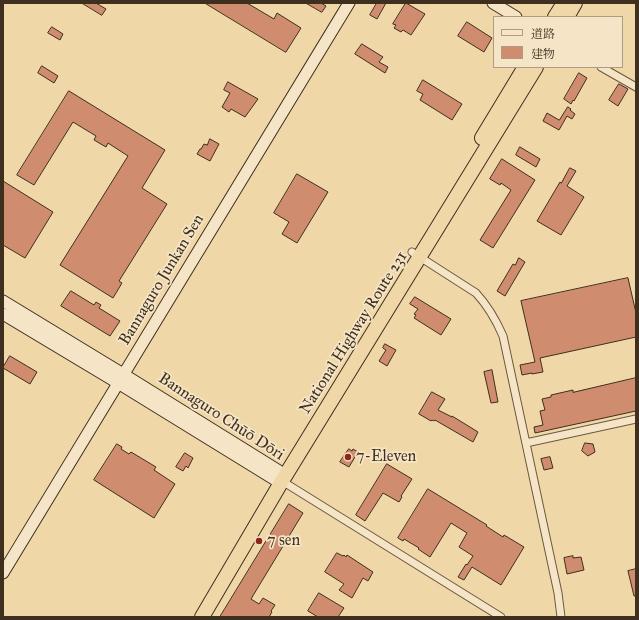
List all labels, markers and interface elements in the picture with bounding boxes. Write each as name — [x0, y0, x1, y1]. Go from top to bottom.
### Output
legend — [493, 16, 623, 68]
text: 道路 — [531, 27, 555, 41]
text: 建物 — [531, 47, 555, 61]
street label: Bannaguro Junkan Sen — [115, 211, 209, 349]
street label: National Highway Route 231 — [296, 248, 412, 418]
street label: Bannaguro Chūō Dōri — [154, 369, 288, 465]
place label: 7-Eleven — [356, 447, 416, 467]
marker: 7-Eleven — [343, 452, 353, 462]
place label: 7 sen — [267, 531, 300, 551]
marker: 7 sen — [254, 536, 264, 546]

